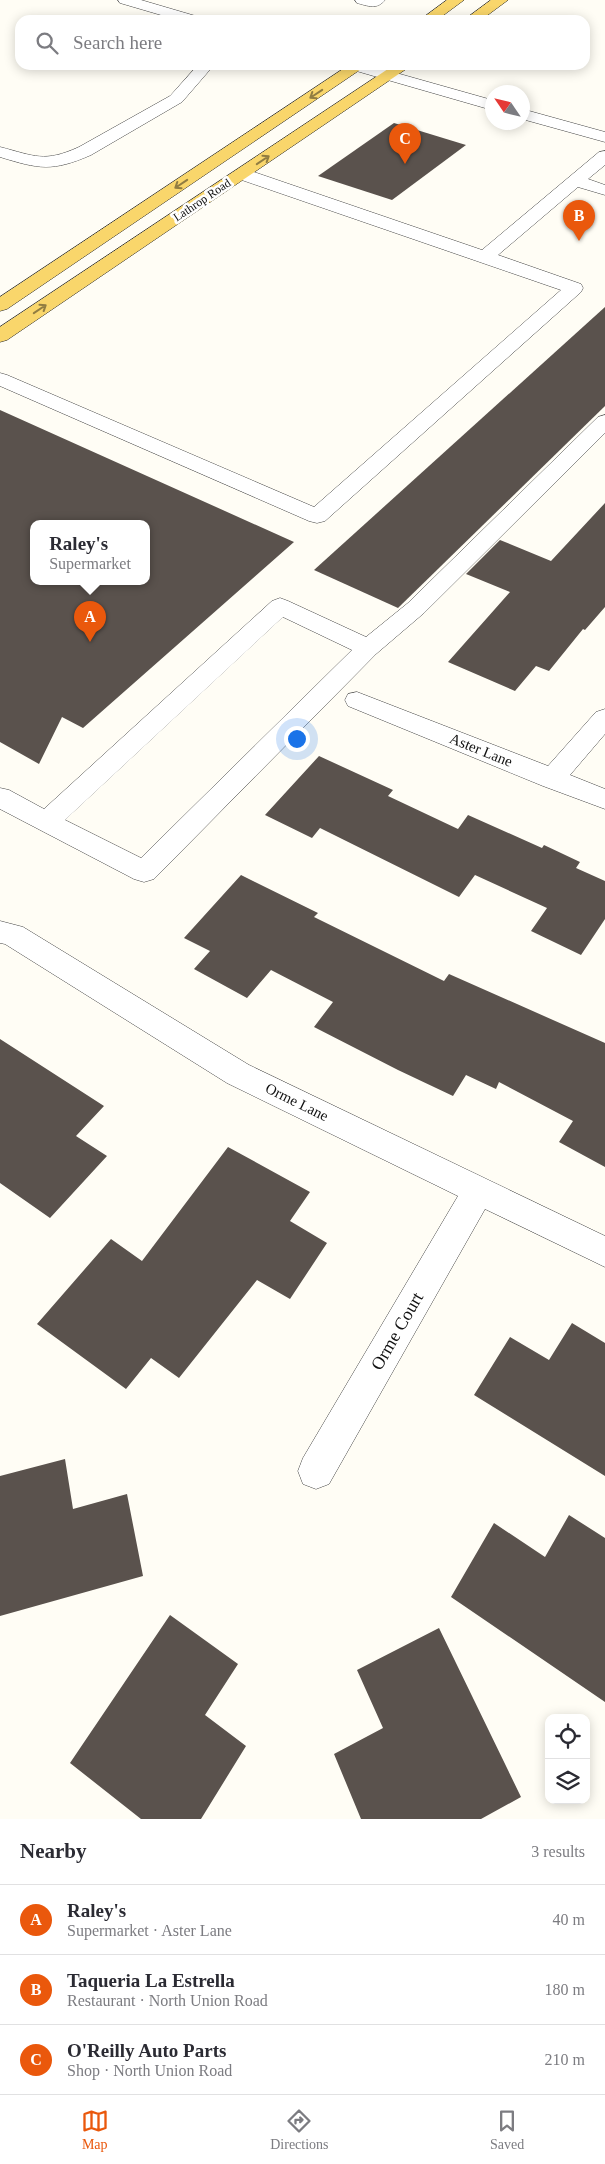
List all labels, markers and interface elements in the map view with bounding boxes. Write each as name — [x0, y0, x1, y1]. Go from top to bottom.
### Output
search box — [15, 15, 590, 70]
icon: search — [33, 29, 61, 57]
text: Search here — [73, 32, 162, 53]
north arrow — [485, 85, 530, 130]
one-way arrow — [309, 89, 323, 99]
pin: C — [389, 123, 421, 164]
one-way arrow — [255, 155, 269, 165]
street label: Lathrop Road — [171, 176, 233, 224]
one-way arrow — [174, 179, 188, 189]
pin: B — [563, 200, 595, 241]
one-way arrow — [33, 304, 47, 314]
popup — [30, 520, 150, 585]
text: Raley's — [49, 533, 108, 554]
text: Supermarket — [49, 555, 131, 572]
pin: A — [74, 601, 106, 642]
your location — [284, 726, 310, 752]
street label: Aster Lane — [447, 730, 515, 770]
street label: Orme Lane — [263, 1080, 331, 1124]
street label: Orme Court — [367, 1289, 427, 1373]
map controls — [545, 1714, 590, 1804]
button: locate — [545, 1714, 590, 1759]
button: layers — [545, 1759, 590, 1804]
text: Nearby — [20, 1839, 87, 1863]
text: 3 results — [531, 1843, 585, 1860]
text: Raley's — [67, 1900, 126, 1921]
text: A — [30, 1911, 42, 1928]
text: 40 m — [553, 1911, 585, 1928]
text: Supermarket · Aster Lane — [67, 1922, 232, 1939]
text: Taqueria La Estrella — [67, 1970, 235, 1991]
text: B — [31, 1981, 41, 1998]
text: 180 m — [545, 1981, 585, 1998]
text: Restaurant · North Union Road — [67, 1992, 268, 2009]
text: O'Reilly Auto Parts — [67, 2040, 226, 2061]
text: C — [30, 2051, 42, 2068]
text: 210 m — [545, 2051, 585, 2068]
text: Shop · North Union Road — [67, 2062, 232, 2079]
tab: Map — [81, 2107, 109, 2153]
tab: Directions — [270, 2107, 329, 2153]
tab: Saved — [490, 2107, 524, 2153]

